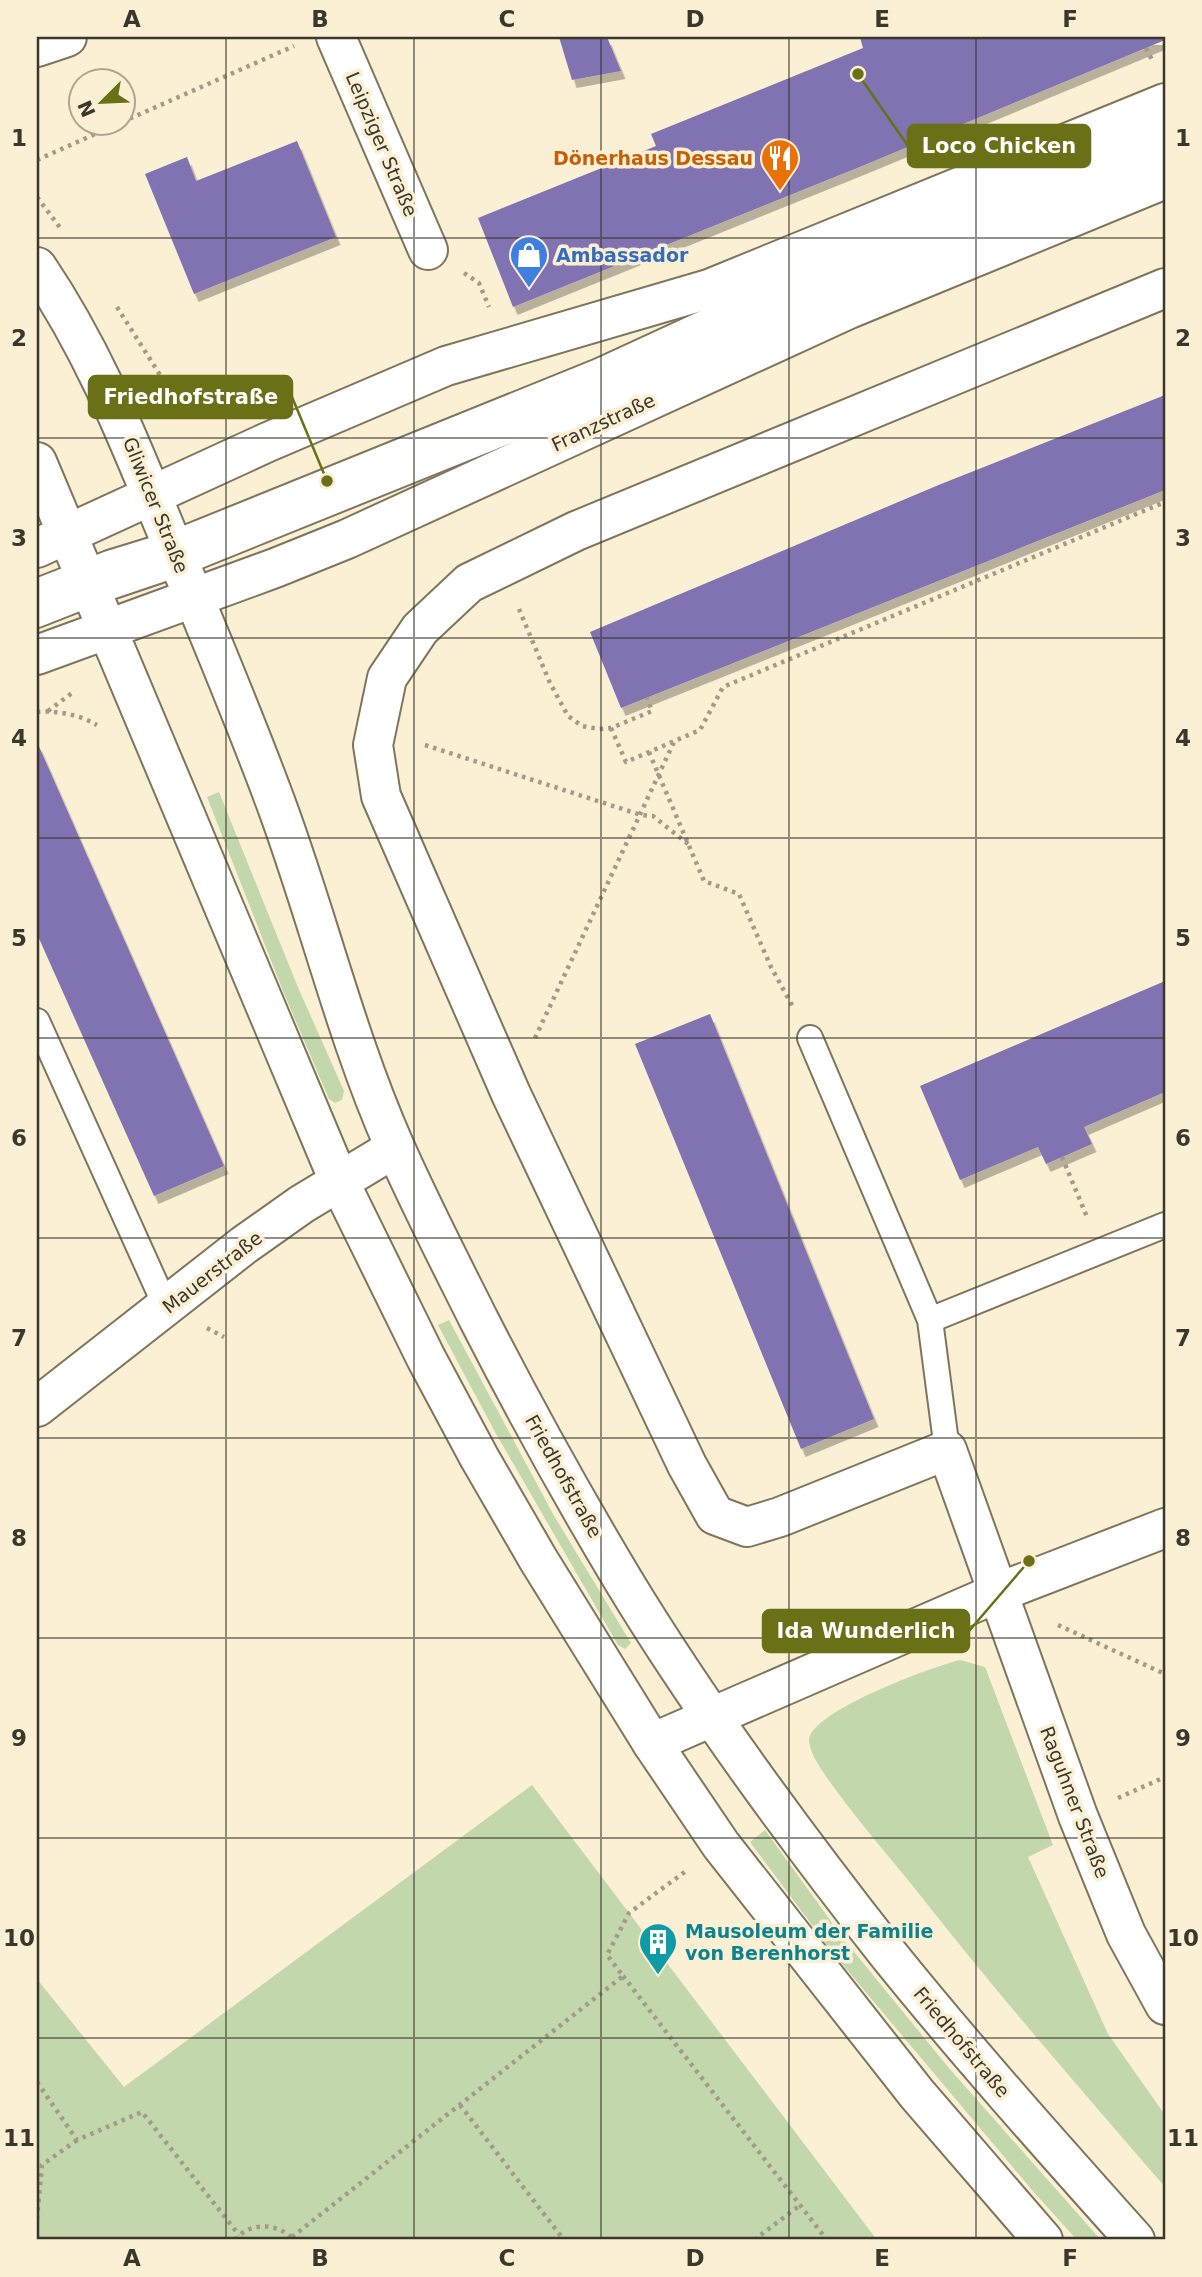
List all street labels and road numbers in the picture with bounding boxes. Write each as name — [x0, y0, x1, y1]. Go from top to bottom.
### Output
street label: Leipziger Straße — [342, 68, 422, 220]
street label: Franzstraße — [548, 388, 658, 456]
street label: Gliwicer Straße — [119, 434, 193, 576]
street label: Mauerstraße — [158, 1226, 266, 1318]
street label: Friedhofstraße — [521, 1411, 607, 1541]
street label: Raguhner Straße — [1036, 1723, 1114, 1881]
street label: Friedhofstraße — [909, 1982, 1015, 2102]

